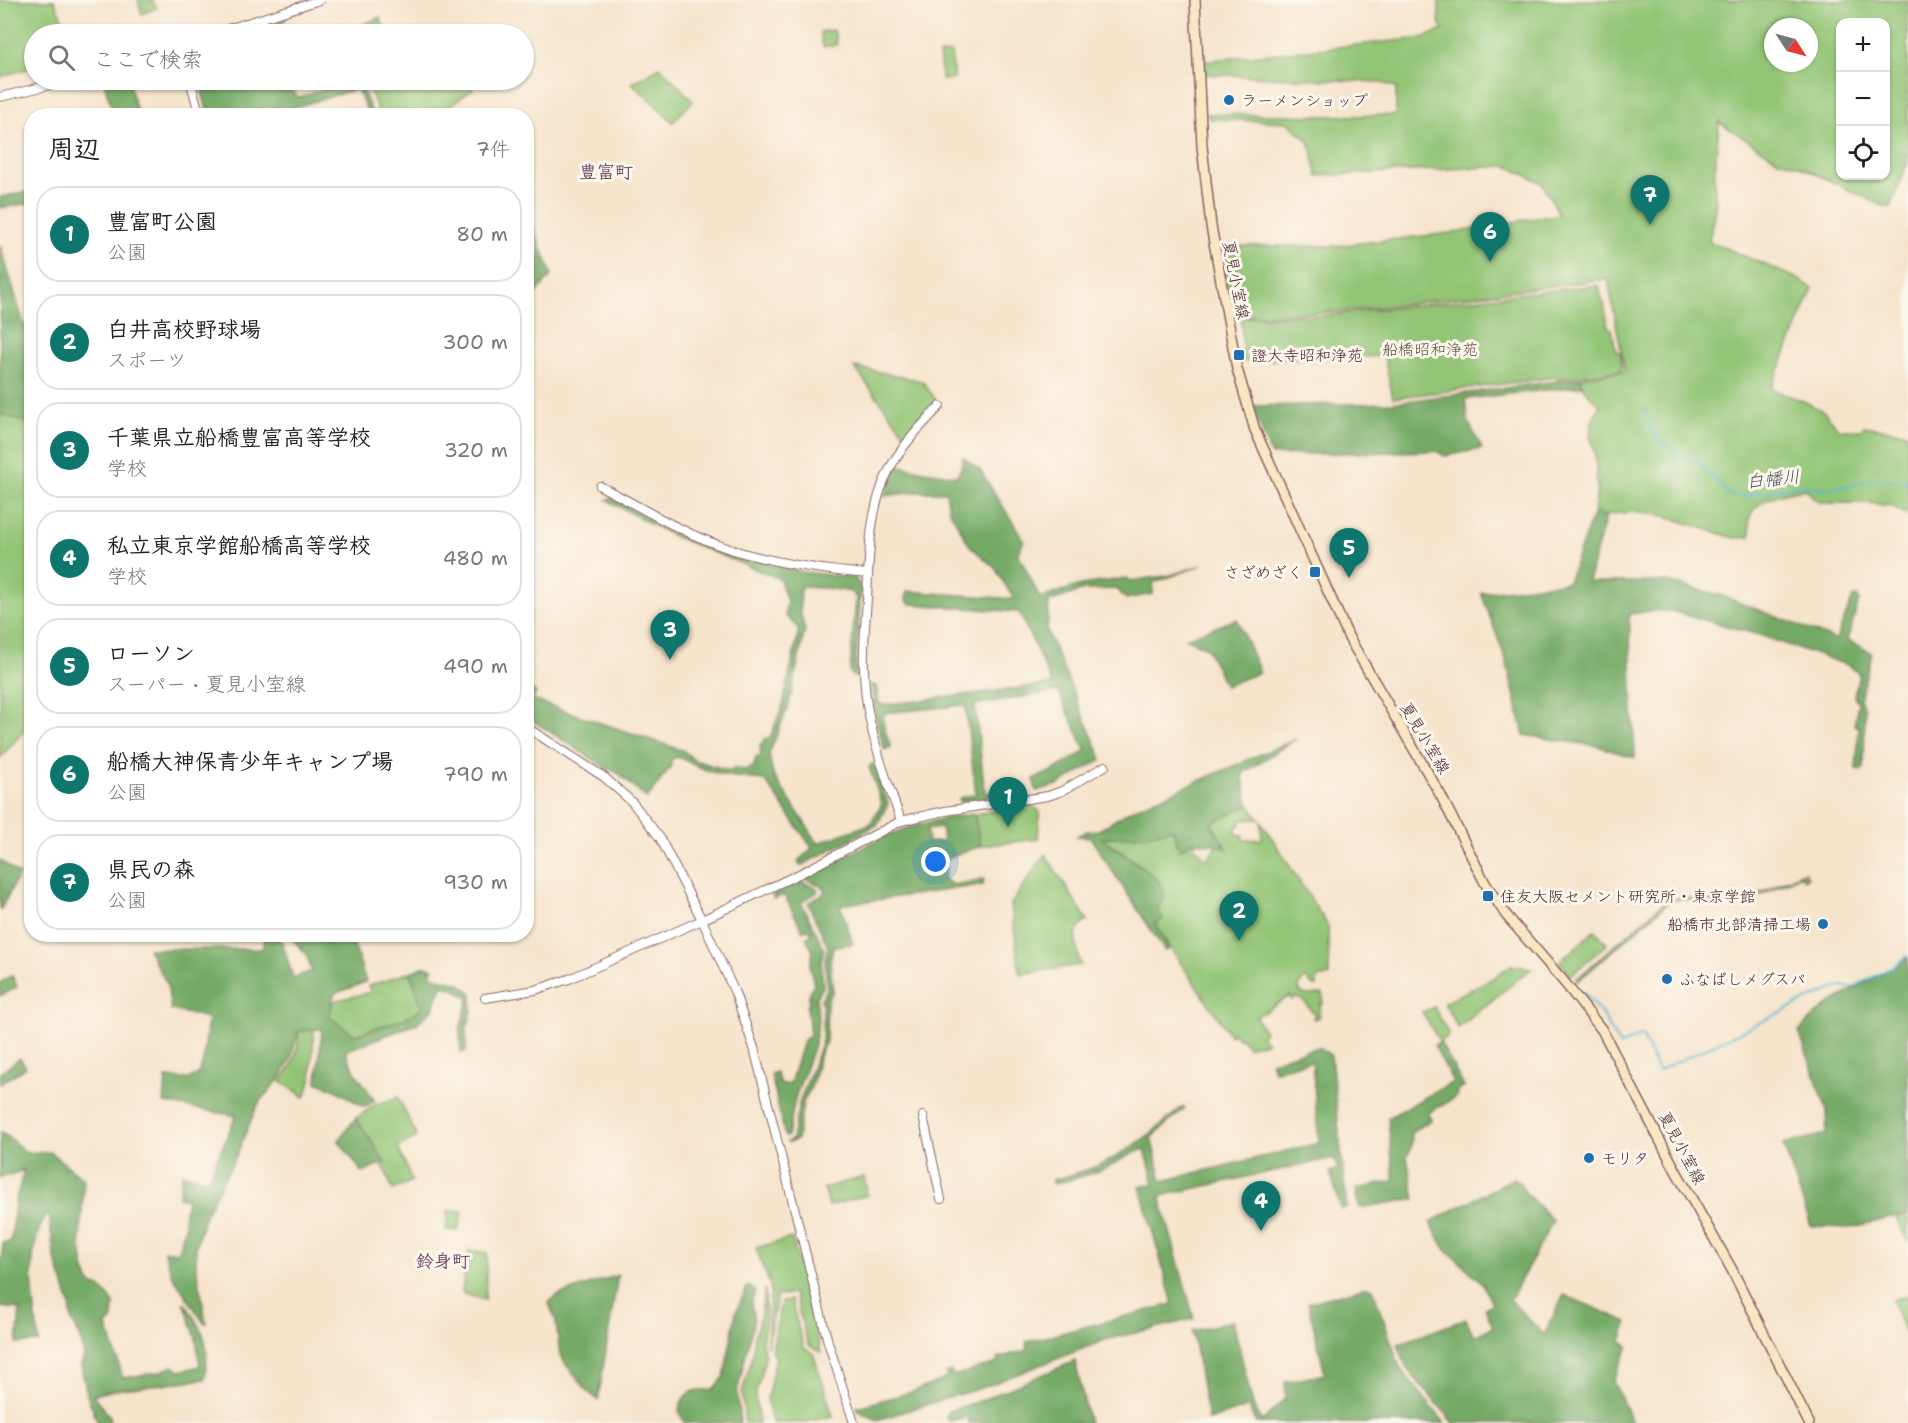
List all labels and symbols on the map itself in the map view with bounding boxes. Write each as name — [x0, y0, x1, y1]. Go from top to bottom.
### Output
north arrow — [1764, 18, 1818, 72]
place label: ラーメンショップ — [1241, 90, 1368, 111]
marker: ラーメンショップ — [1222, 93, 1236, 107]
district label: 豊富町 — [579, 160, 633, 184]
pin: 7 — [1630, 176, 1670, 225]
pin: 6 — [1470, 212, 1510, 262]
street label: 夏見小室線 — [1218, 239, 1254, 321]
park label: 船橋昭和浄苑 — [1382, 339, 1478, 360]
place label: 證大寺昭和浄苑 — [1251, 345, 1363, 366]
marker: 證大寺昭和浄苑 — [1232, 348, 1246, 362]
water label: 白幡川 — [1745, 464, 1801, 494]
pin: 5 — [1330, 528, 1368, 578]
place label: さざめざく — [1224, 562, 1303, 583]
marker: さざめざく — [1308, 565, 1322, 579]
pin: 3 — [650, 610, 690, 660]
street label: 夏見小室線 — [1395, 698, 1455, 778]
pin: 1 — [988, 778, 1028, 827]
your location — [921, 847, 950, 876]
place label: 住友大阪セメント研究所・東京学館 — [1500, 886, 1756, 907]
marker: 住友大阪セメント研究所・東京学館 — [1481, 889, 1495, 903]
pin: 2 — [1220, 892, 1258, 941]
place label: 船橋市北部清掃工場 — [1667, 914, 1811, 935]
marker: 船橋市北部清掃工場 — [1816, 917, 1830, 931]
place label: ふなばしメグスパ — [1679, 969, 1806, 990]
marker: ふなばしメグスパ — [1660, 972, 1674, 986]
street label: 夏見小室線 — [1654, 1108, 1710, 1188]
place label: モリタ — [1601, 1148, 1649, 1169]
marker: モリタ — [1582, 1151, 1596, 1165]
pin: 4 — [1242, 1182, 1280, 1231]
district label: 鈴身町 — [416, 1249, 470, 1273]

